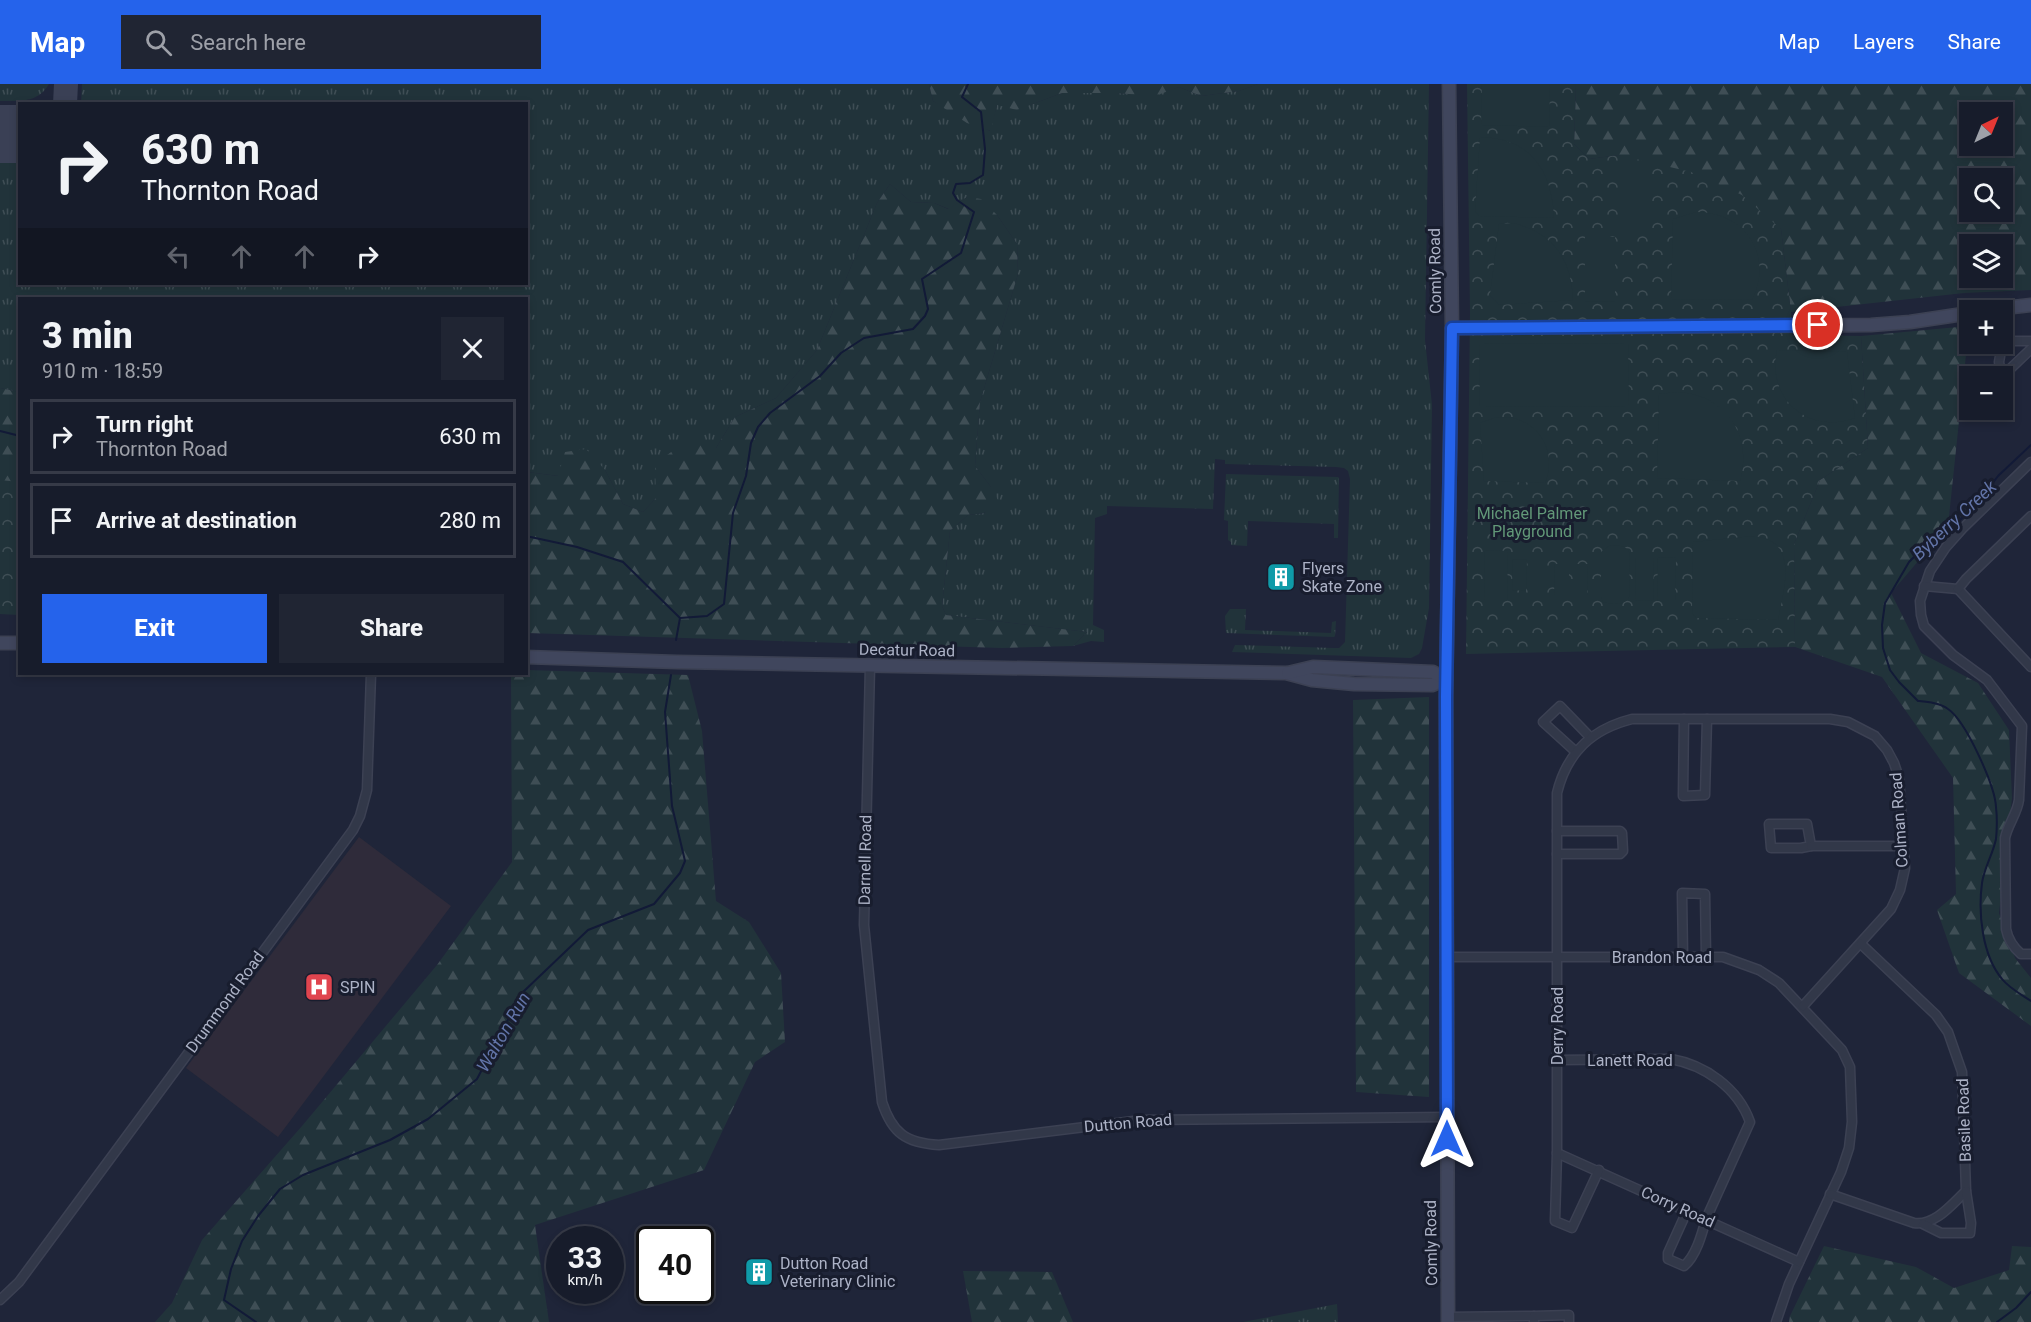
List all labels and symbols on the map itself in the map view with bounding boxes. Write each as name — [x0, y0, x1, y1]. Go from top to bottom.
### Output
north arrow — [1959, 102, 2013, 156]
street label: Comly Road — [1425, 228, 1445, 314]
pin — [1792, 299, 1843, 350]
water label: Byberry Creek — [1908, 475, 2001, 564]
park label: Michael Palmer Playground — [1477, 504, 1588, 541]
place label: Flyers Skate Zone — [1302, 559, 1382, 596]
building icon: Flyers Skate Zone — [1265, 561, 1297, 593]
street label: Decatur Road — [859, 640, 955, 660]
street label: Colman Road — [1886, 772, 1912, 868]
street label: Darnell Road — [855, 815, 875, 905]
street label: Drummond Road — [182, 948, 268, 1056]
street label: Brandon Road — [1612, 948, 1712, 967]
hospital icon: SPIN — [303, 971, 335, 1003]
place label: SPIN — [340, 978, 375, 997]
street label: Derry Road — [1548, 987, 1567, 1065]
water label: Walton Run — [472, 988, 534, 1076]
street label: Lanett Road — [1587, 1051, 1673, 1070]
street label: Basile Road — [1953, 1078, 1975, 1162]
position arrow — [1415, 1107, 1479, 1171]
street label: Dutton Road — [1083, 1110, 1173, 1136]
street label: Corry Road — [1638, 1182, 1718, 1232]
street label: Comly Road — [1421, 1200, 1441, 1286]
speed limit sign: 40 — [636, 1226, 714, 1304]
place label: Dutton Road Veterinary Clinic — [780, 1254, 895, 1291]
building icon: Dutton Road Veterinary Clinic — [743, 1256, 775, 1288]

